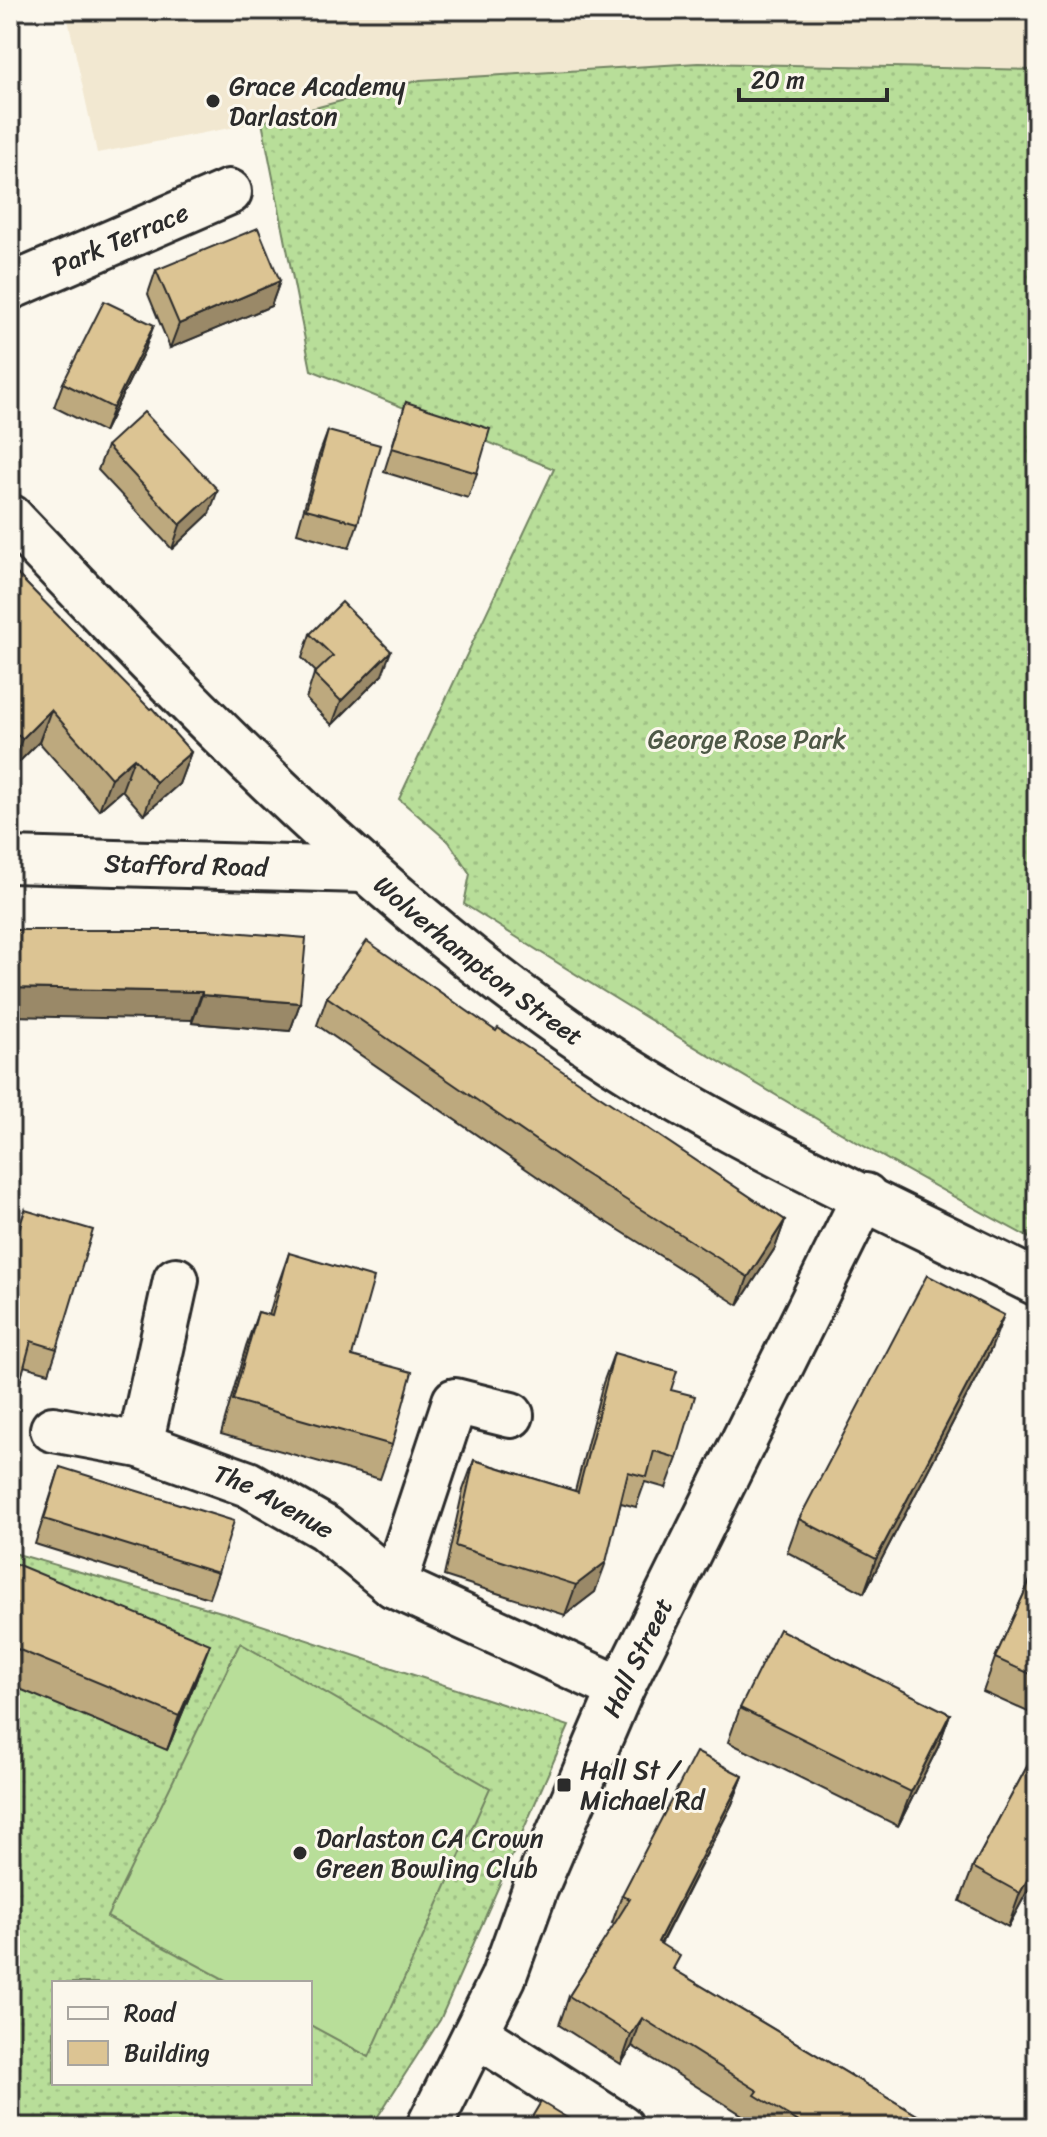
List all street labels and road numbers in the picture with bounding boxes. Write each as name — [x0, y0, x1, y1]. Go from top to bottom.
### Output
street label: Park Terrace — [44, 189, 196, 289]
street label: Stafford Road — [104, 840, 271, 890]
street label: Wolverhampton Street — [363, 863, 593, 1058]
street label: The Avenue — [207, 1450, 346, 1551]
street label: Hall Street — [588, 1589, 686, 1725]

